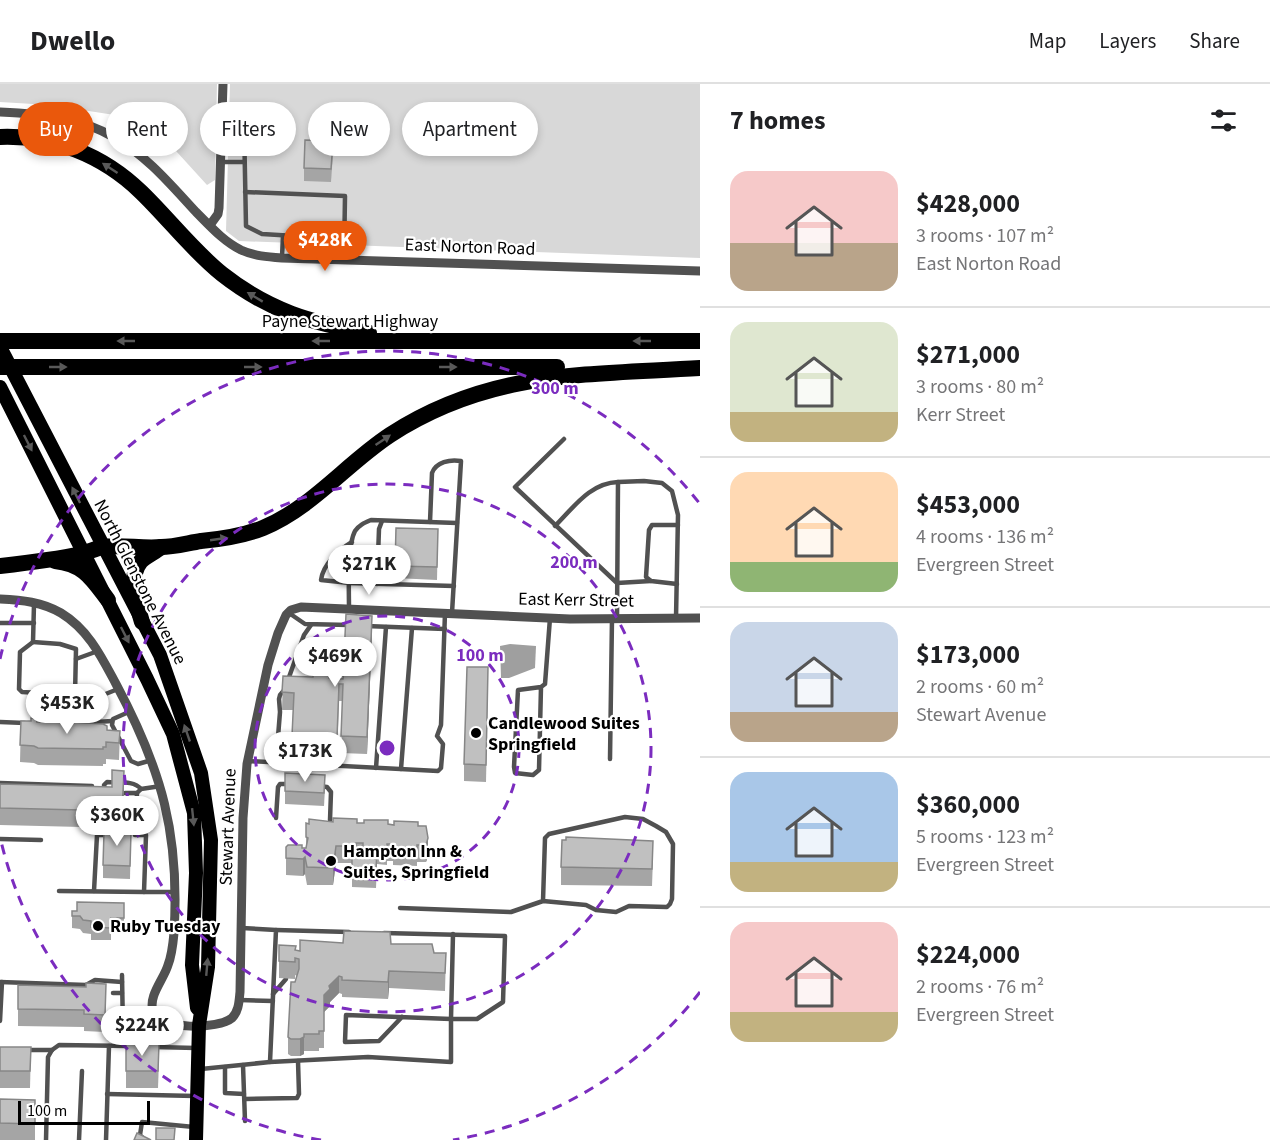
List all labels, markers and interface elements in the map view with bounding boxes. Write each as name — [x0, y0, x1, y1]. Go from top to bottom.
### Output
text: Dwello — [30, 21, 115, 61]
text: Map — [1029, 26, 1066, 56]
text: Layers — [1099, 26, 1156, 56]
text: Share — [1189, 26, 1240, 56]
chip: Buy — [18, 102, 94, 156]
chip: Rent — [106, 102, 188, 156]
chip: Filters — [200, 102, 296, 156]
chip: New — [308, 102, 390, 156]
chip: Apartment — [402, 102, 538, 156]
text: 7 homes — [730, 102, 825, 139]
icon: filters — [1207, 104, 1240, 137]
one-way arrow — [102, 163, 118, 174]
text: $428,000 — [916, 185, 1020, 222]
icon: home — [778, 195, 850, 267]
pin: $428K — [283, 221, 367, 272]
text: 3 rooms · 107 m² — [916, 222, 1054, 250]
text: $428K — [298, 226, 352, 254]
street label: East Norton Road — [404, 232, 536, 262]
text: East Norton Road — [916, 250, 1061, 278]
one-way arrow — [247, 291, 263, 302]
street label: Payne Stewart Highway — [262, 309, 439, 334]
one-way arrow — [116, 336, 135, 346]
one-way arrow — [311, 336, 330, 346]
one-way arrow — [632, 336, 651, 346]
text: $271,000 — [916, 336, 1020, 373]
icon: home — [778, 346, 850, 418]
one-way arrow — [49, 362, 68, 372]
one-way arrow — [244, 362, 263, 372]
one-way arrow — [439, 362, 458, 372]
text: 3 rooms · 80 m² — [916, 373, 1044, 401]
text: 300 m — [531, 376, 579, 401]
text: Kerr Street — [916, 401, 1005, 429]
one-way arrow — [23, 434, 33, 451]
one-way arrow — [375, 435, 391, 446]
one-way arrow — [71, 486, 81, 503]
text: $453,000 — [916, 486, 1020, 523]
street label: North Glenstone Avenue — [87, 495, 193, 669]
icon: home — [778, 496, 850, 568]
text: 4 rooms · 136 m² — [916, 523, 1054, 551]
one-way arrow — [210, 535, 229, 544]
pin: $271K — [327, 545, 411, 596]
text: $271K — [342, 550, 396, 578]
text: 200 m — [550, 550, 598, 575]
text: Evergreen Street — [916, 551, 1054, 579]
street label: East Kerr Street — [518, 586, 634, 614]
one-way arrow — [121, 627, 130, 644]
text: $173,000 — [916, 636, 1020, 673]
pin: $469K — [293, 637, 377, 688]
text: $469K — [308, 642, 362, 670]
text: 100 m — [456, 643, 504, 668]
icon: home — [778, 646, 850, 718]
text: 2 rooms · 60 m² — [916, 673, 1044, 701]
pin: $453K — [25, 684, 109, 735]
text: $453K — [40, 689, 94, 717]
text: Stewart Avenue — [916, 701, 1046, 729]
place label: Candlewood Suites Springfield — [488, 711, 640, 757]
one-way arrow — [182, 724, 192, 742]
marker: Candlewood Suites Springfield — [469, 726, 483, 740]
pin: $173K — [263, 732, 347, 783]
text: $173K — [278, 737, 332, 765]
centre of rings — [377, 738, 397, 758]
street label: Stewart Avenue — [213, 768, 243, 886]
text: $360,000 — [916, 786, 1020, 823]
pin: $360K — [75, 796, 159, 847]
icon: home — [778, 796, 850, 868]
text: $360K — [90, 801, 144, 829]
one-way arrow — [188, 808, 198, 827]
text: 5 rooms · 123 m² — [916, 823, 1054, 851]
place label: Hampton Inn & Suites, Springfield — [343, 839, 489, 885]
text: Evergreen Street — [916, 851, 1054, 879]
marker: Hampton Inn & Suites, Springfield — [324, 854, 338, 868]
place label: Ruby Tuesday — [110, 914, 221, 939]
marker: Ruby Tuesday — [91, 919, 105, 933]
text: $224,000 — [916, 936, 1020, 973]
icon: home — [778, 946, 850, 1018]
one-way arrow — [202, 957, 212, 976]
text: 2 rooms · 76 m² — [916, 973, 1044, 1001]
text: Evergreen Street — [916, 1001, 1054, 1029]
pin: $224K — [100, 1006, 184, 1057]
text: $224K — [115, 1011, 169, 1039]
scale bar — [18, 1098, 150, 1126]
text: 100 m — [27, 1100, 67, 1122]

